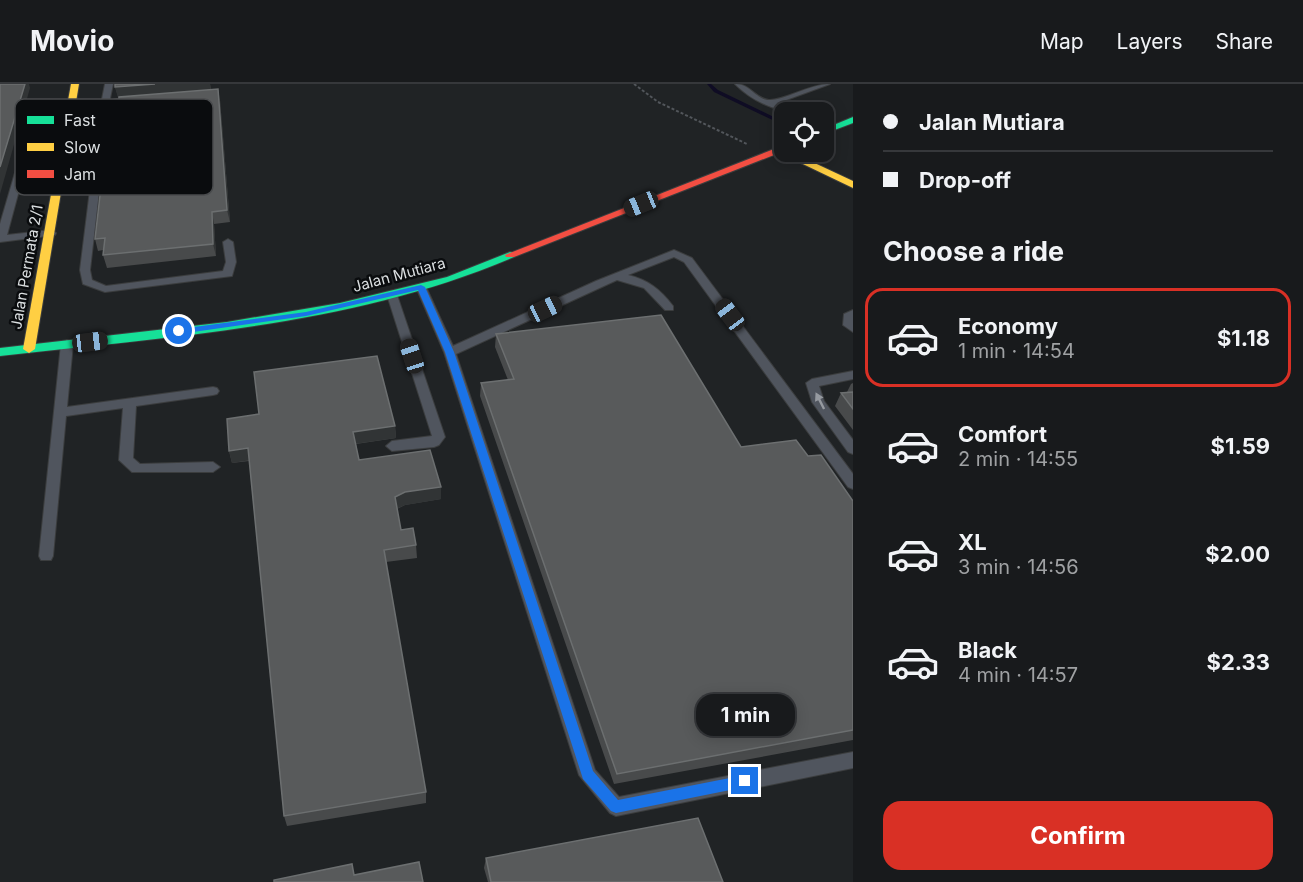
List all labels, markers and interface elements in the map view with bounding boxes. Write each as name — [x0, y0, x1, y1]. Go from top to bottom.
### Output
text: Movio — [30, 24, 114, 58]
text: Map — [1040, 29, 1084, 54]
text: Layers — [1117, 29, 1183, 54]
text: Share — [1216, 29, 1273, 54]
legend — [15, 99, 213, 195]
map controls — [774, 102, 834, 162]
button: locate — [774, 102, 834, 162]
text: Jalan Mutiara — [919, 109, 1065, 135]
text: Fast — [64, 110, 96, 130]
text: Slow — [64, 137, 101, 157]
text: Jam — [64, 164, 96, 184]
text: Drop-off — [919, 167, 1011, 193]
car — [621, 189, 661, 219]
street label: Jalan Permata 2/1 — [6, 203, 47, 331]
text: Choose a ride — [883, 235, 1064, 268]
street label: Jalan Mutiara — [350, 253, 447, 296]
car — [525, 293, 565, 325]
car — [712, 295, 748, 335]
icon: car — [886, 311, 940, 365]
text: Economy — [958, 313, 1058, 339]
route start — [165, 317, 192, 344]
text: $1.18 — [1217, 325, 1270, 351]
car — [71, 331, 109, 353]
car — [398, 336, 426, 376]
text: 1 min · 14:54 — [958, 339, 1075, 363]
one-way arrow — [815, 393, 825, 410]
icon: car — [886, 419, 940, 473]
text: Comfort — [958, 421, 1047, 447]
text: $1.59 — [1211, 433, 1270, 459]
text: 2 min · 14:55 — [958, 447, 1078, 471]
icon: car — [886, 527, 940, 581]
text: XL — [958, 529, 987, 555]
text: $2.00 — [1205, 541, 1270, 567]
text: 3 min · 14:56 — [958, 555, 1079, 579]
icon: car — [886, 635, 940, 689]
text: Black — [958, 637, 1017, 663]
text: $2.33 — [1206, 649, 1270, 675]
text: 4 min · 14:57 — [958, 663, 1078, 687]
callout: 1 min — [696, 694, 795, 736]
text: 1 min — [721, 703, 770, 727]
route end — [731, 767, 758, 794]
button: Confirm — [883, 801, 1273, 870]

